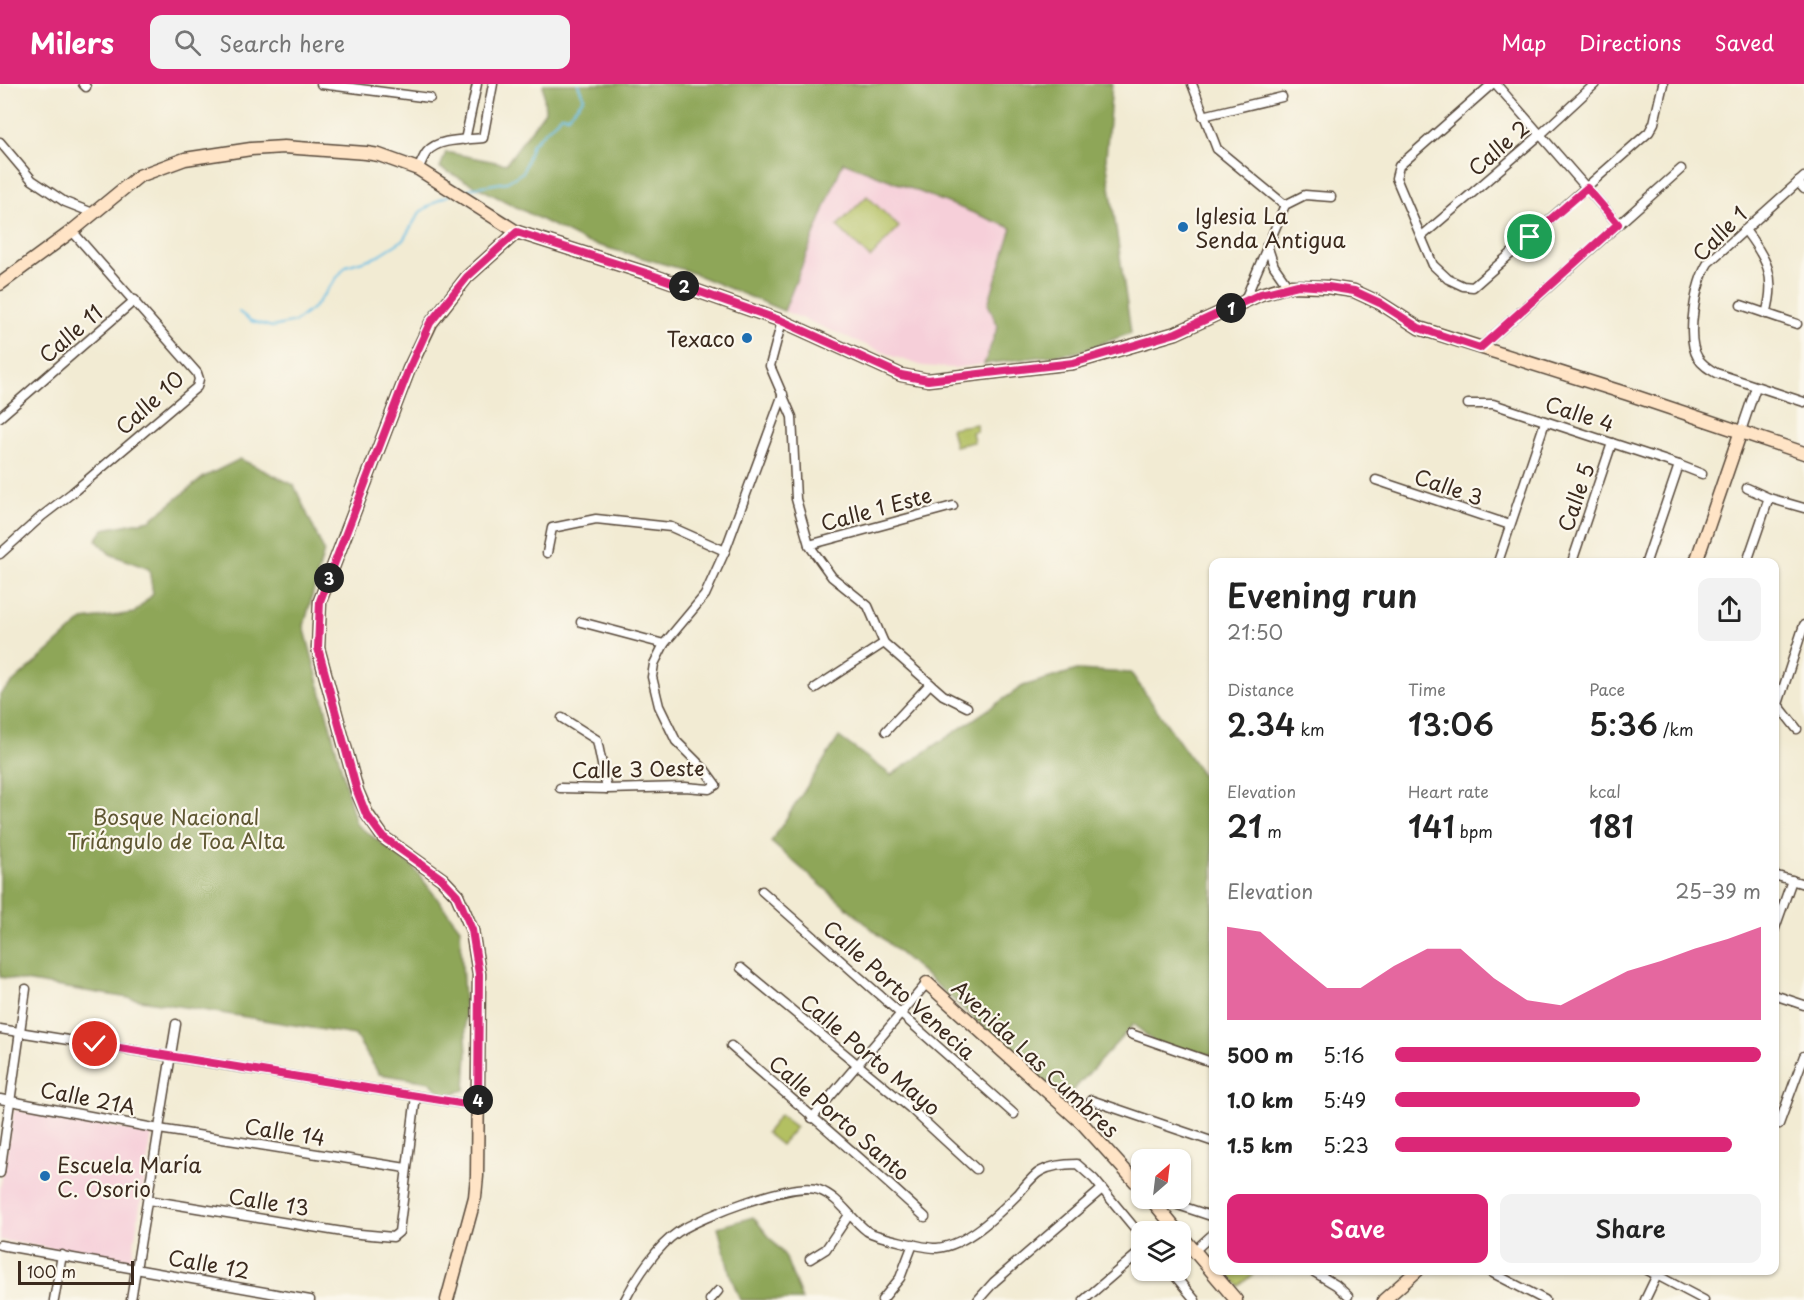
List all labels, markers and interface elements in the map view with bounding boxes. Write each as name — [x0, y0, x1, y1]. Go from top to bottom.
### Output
search box — [150, 15, 570, 69]
text: Milers — [30, 21, 114, 64]
icon: search — [171, 26, 204, 59]
text: Search here — [219, 26, 345, 59]
text: Map — [1501, 26, 1546, 58]
text: Directions — [1579, 26, 1681, 58]
text: Saved — [1714, 26, 1774, 58]
street label: Calle 2 — [1460, 111, 1536, 183]
street label: Calle 1 — [1684, 198, 1754, 268]
place label: Iglesia La Senda Antigua — [1195, 199, 1346, 255]
pin — [1504, 211, 1555, 262]
marker: Iglesia La Senda Antigua — [1176, 220, 1190, 234]
icon: arrive — [1513, 220, 1546, 253]
pin: 2 — [669, 271, 699, 301]
text: 2 — [678, 274, 690, 298]
pin: 1 — [1216, 293, 1246, 323]
street label: Calle 11 — [31, 296, 109, 370]
text: 1 — [1227, 296, 1235, 320]
place label: Texaco — [666, 322, 735, 354]
marker: Texaco — [740, 331, 754, 345]
street label: Calle 10 — [108, 362, 190, 442]
street label: Calle 4 — [1541, 387, 1619, 439]
street label: Calle 5 — [1548, 458, 1602, 536]
street label: Calle 3 — [1410, 459, 1488, 513]
street label: Calle 1 Este — [817, 478, 935, 538]
pin: 3 — [314, 563, 344, 593]
text: 3 — [324, 566, 334, 590]
text: Evening run — [1227, 569, 1418, 619]
button: share — [1698, 578, 1761, 641]
text: 21:50 — [1227, 617, 1283, 647]
text: Distance — [1227, 677, 1294, 701]
text: Time — [1408, 677, 1446, 701]
text: Pace — [1589, 677, 1625, 701]
text: 2.34 — [1227, 701, 1295, 746]
text: 13:06 — [1408, 701, 1494, 746]
text: 5:36 — [1589, 701, 1658, 746]
text: km — [1295, 717, 1325, 741]
text: /km — [1658, 717, 1694, 741]
street label: Calle 3 Oeste — [571, 751, 705, 785]
text: Elevation — [1227, 779, 1296, 803]
text: Heart rate — [1408, 779, 1489, 803]
text: kcal — [1589, 779, 1621, 803]
park label: Bosque Nacional Triángulo de Toa Alta — [67, 800, 285, 856]
text: 21 — [1227, 803, 1262, 848]
text: 141 — [1408, 803, 1455, 848]
text: 181 — [1589, 803, 1634, 848]
text: m — [1262, 819, 1282, 843]
text: bpm — [1455, 819, 1493, 843]
text: Elevation — [1227, 876, 1313, 906]
text: 25–39 m — [1675, 876, 1761, 906]
street label: Calle Porto Venecia — [816, 912, 984, 1066]
street label: Avenida Las Cumbres — [945, 972, 1127, 1144]
street label: Calle Porto Mayo — [794, 985, 948, 1123]
pin — [69, 1018, 120, 1069]
icon: check — [78, 1027, 111, 1060]
text: 500 m — [1227, 1040, 1294, 1070]
text: 5:16 — [1323, 1040, 1365, 1070]
street label: Calle Porto Santo — [762, 1047, 918, 1187]
street label: Calle 21A — [38, 1072, 138, 1122]
pin: 4 — [463, 1085, 493, 1115]
text: 1.0 km — [1227, 1085, 1294, 1115]
text: 5:49 — [1323, 1085, 1366, 1115]
text: 4 — [473, 1088, 483, 1112]
street label: Calle 14 — [242, 1109, 328, 1153]
text: 1.5 km — [1227, 1130, 1293, 1160]
text: 5:23 — [1323, 1130, 1369, 1160]
place label: Escuela María C. Osorio — [57, 1148, 202, 1204]
north arrow — [1131, 1149, 1191, 1209]
map controls — [1131, 1149, 1191, 1281]
marker: Escuela María C. Osorio — [38, 1169, 52, 1183]
street label: Calle 13 — [226, 1179, 312, 1223]
button: Save — [1227, 1194, 1488, 1263]
button: Share — [1500, 1194, 1761, 1263]
button: layers — [1131, 1221, 1191, 1281]
street label: Calle 12 — [166, 1240, 252, 1286]
scale bar — [18, 1258, 134, 1286]
text: 100 m — [27, 1259, 76, 1283]

